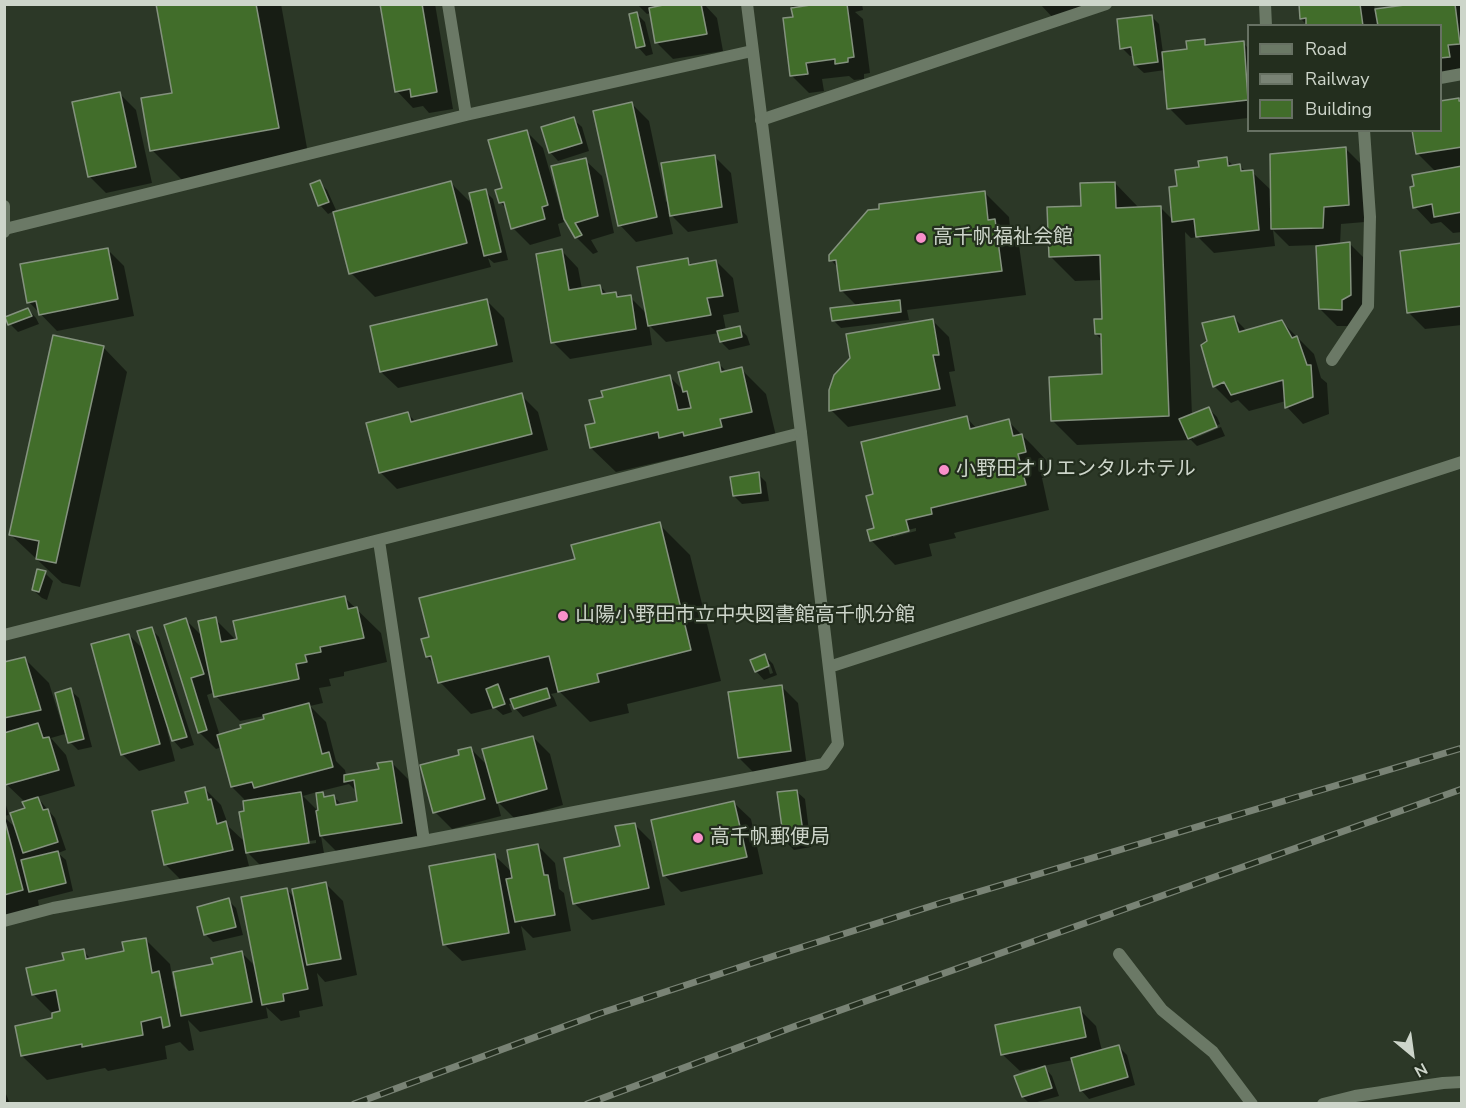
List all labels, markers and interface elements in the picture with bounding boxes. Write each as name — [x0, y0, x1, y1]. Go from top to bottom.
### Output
legend — [1247, 24, 1442, 132]
text: Road — [1305, 37, 1347, 61]
text: Railway — [1305, 67, 1370, 91]
text: Building — [1305, 97, 1372, 121]
place label: 高千帆福祉会館 — [933, 226, 1073, 250]
marker: 高千帆福祉会館 — [914, 231, 928, 245]
place label: 小野田オリエンタルホテル — [956, 458, 1196, 482]
marker: 小野田オリエンタルホテル — [937, 463, 951, 477]
place label: 山陽小野田市立中央図書館高千帆分館 — [575, 604, 915, 628]
marker: 山陽小野田市立中央図書館高千帆分館 — [556, 609, 570, 623]
place label: 高千帆郵便局 — [710, 826, 830, 850]
marker: 高千帆郵便局 — [691, 831, 705, 845]
north arrow — [1382, 1024, 1442, 1084]
text: N — [1410, 1057, 1431, 1082]

